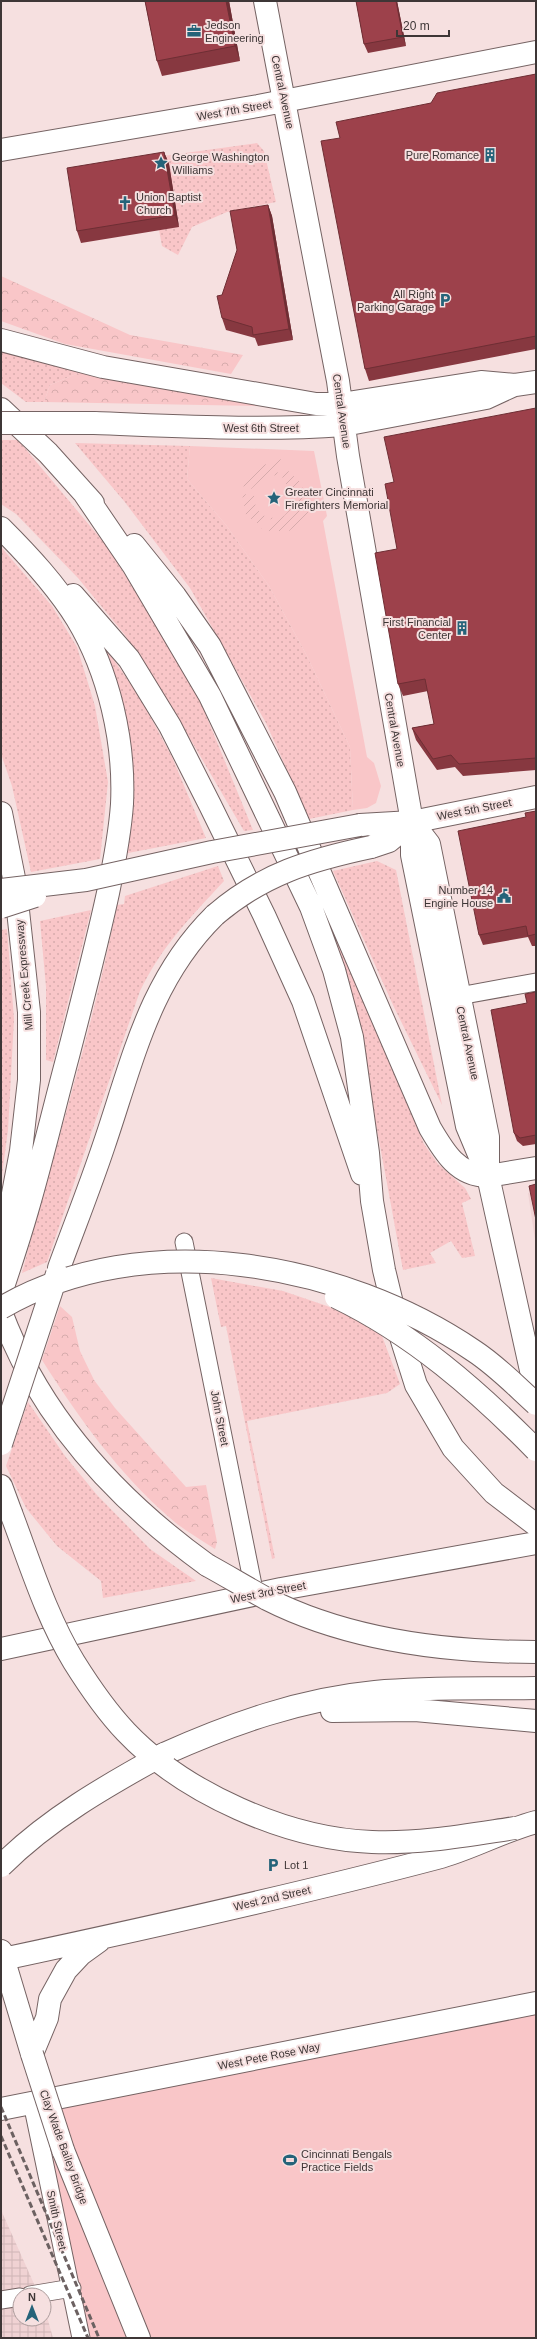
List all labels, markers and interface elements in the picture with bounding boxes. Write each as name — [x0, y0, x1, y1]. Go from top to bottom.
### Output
scale bar — [397, 12, 449, 38]
place label: Jedson Engineering — [205, 19, 264, 44]
text: 20 m — [403, 19, 430, 33]
office icon: Jedson Engineering — [186, 23, 202, 39]
street label: Central Avenue — [269, 54, 297, 130]
street label: West 7th Street — [196, 98, 272, 122]
building icon: Pure Romance — [482, 147, 498, 163]
place label: Pure Romance — [406, 149, 479, 161]
place label: George Washington Williams — [172, 151, 269, 176]
place icon: George Washington Williams — [153, 155, 169, 171]
place label: Union Baptist Church — [136, 191, 201, 216]
church icon: Union Baptist Church — [117, 195, 133, 211]
place label: All Right Parking Garage — [357, 288, 434, 313]
parking icon: All Right Parking Garage — [437, 292, 453, 308]
street label: Central Avenue — [331, 373, 353, 449]
street label: West 6th Street — [223, 422, 299, 434]
place label: Greater Cincinnati Firefighters Memorial — [285, 486, 388, 511]
place icon: Greater Cincinnati Firefighters Memorial — [266, 490, 282, 506]
place label: First Financial Center — [383, 616, 451, 641]
building icon: First Financial Center — [454, 620, 470, 636]
street label: Central Avenue — [383, 692, 407, 768]
street label: West 5th Street — [436, 796, 512, 822]
place label: Number 14 Engine House — [424, 884, 493, 909]
public building icon: Number 14 Engine House — [496, 888, 512, 904]
street label: Mill Creek Expressway — [13, 919, 35, 1031]
street label: Central Avenue — [454, 1005, 482, 1081]
street label: John Street — [209, 1389, 231, 1447]
street label: West 3rd Street — [229, 1579, 307, 1605]
parking icon: Lot 1 — [265, 1857, 281, 1873]
place label: Lot 1 — [284, 1859, 308, 1871]
street label: West 2nd Street — [232, 1883, 312, 1913]
street label: West Pete Rose Way — [217, 2040, 322, 2072]
street label: Clay Wade Bailey Bridge — [38, 2088, 90, 2206]
place label: Cincinnati Bengals Practice Fields — [301, 2148, 393, 2173]
sports icon: Cincinnati Bengals Practice Fields — [282, 2152, 298, 2168]
street label: Smith Street — [45, 2189, 69, 2251]
north arrow — [12, 2287, 52, 2327]
text: N — [28, 2291, 36, 2303]

